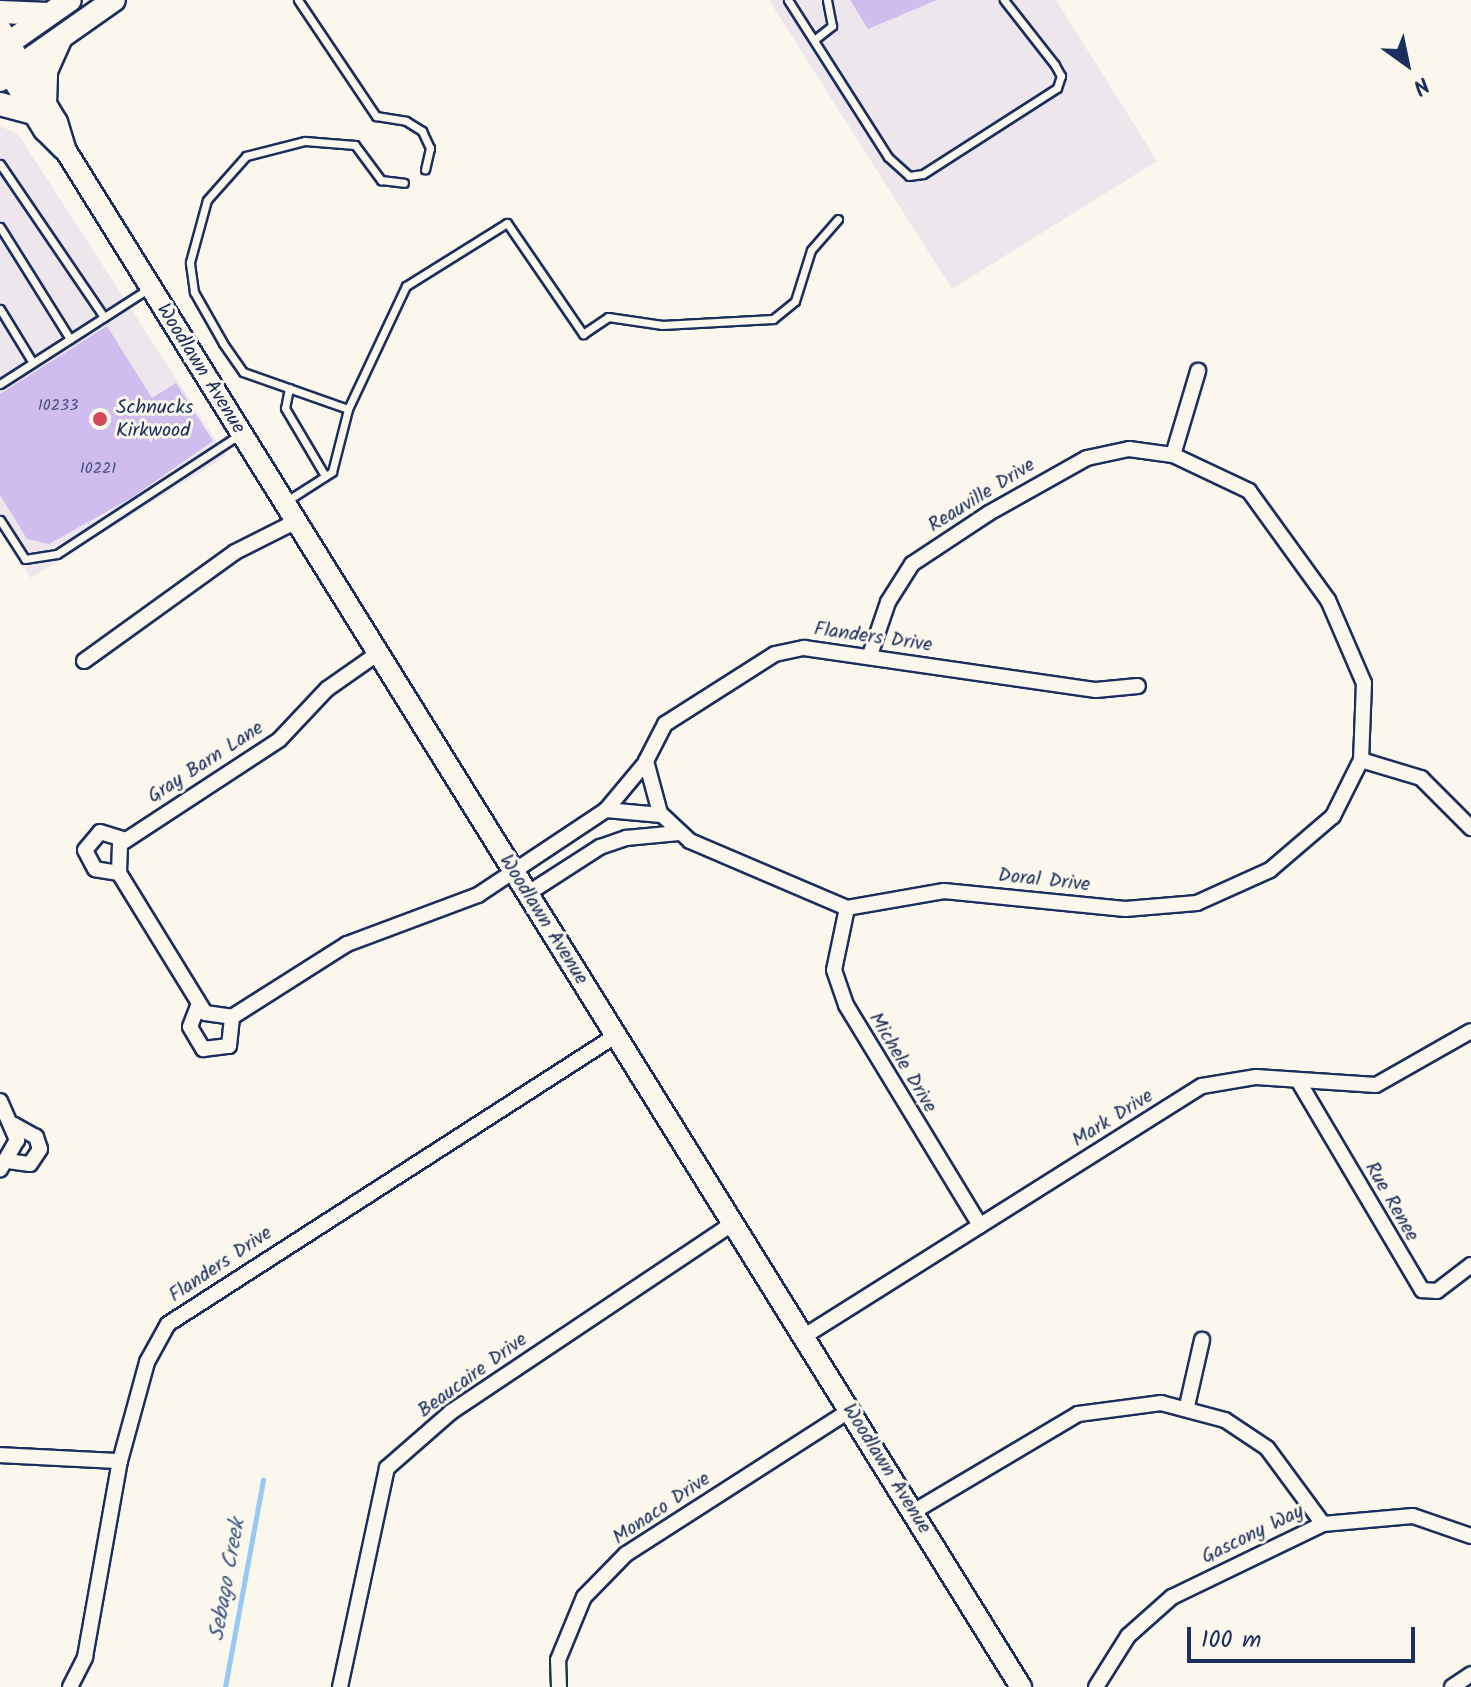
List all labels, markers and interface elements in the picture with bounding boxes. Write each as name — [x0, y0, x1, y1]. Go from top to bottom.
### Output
north arrow — [1367, 24, 1447, 104]
text: N — [1405, 66, 1436, 103]
street label: Woodlawn Avenue — [150, 299, 250, 439]
house number: 10233 — [38, 396, 78, 416]
place label: Schnucks Kirkwood — [116, 396, 193, 443]
marker: Schnucks Kirkwood — [91, 410, 109, 428]
street label: Reauville Drive — [924, 454, 1040, 538]
house number: 10221 — [80, 459, 116, 479]
street label: Flanders Drive — [812, 618, 934, 658]
street label: Gray Barn Lane — [144, 717, 268, 809]
street label: Woodlawn Avenue — [493, 850, 593, 990]
street label: Doral Drive — [997, 864, 1091, 898]
street label: Michele Drive — [863, 1008, 941, 1118]
street label: Mark Drive — [1068, 1085, 1158, 1153]
street label: Rue Renee — [1359, 1158, 1423, 1246]
street label: Flanders Drive — [165, 1222, 277, 1308]
street label: Beaucaire Drive — [414, 1328, 532, 1424]
street label: Woodlawn Avenue — [836, 1399, 936, 1539]
street label: Monaco Drive — [609, 1468, 715, 1550]
street label: Gascony Way — [1198, 1500, 1308, 1570]
water label: Sebago Creek — [204, 1517, 252, 1643]
scale bar — [1191, 1611, 1419, 1661]
text: 100 m — [1201, 1621, 1261, 1660]

